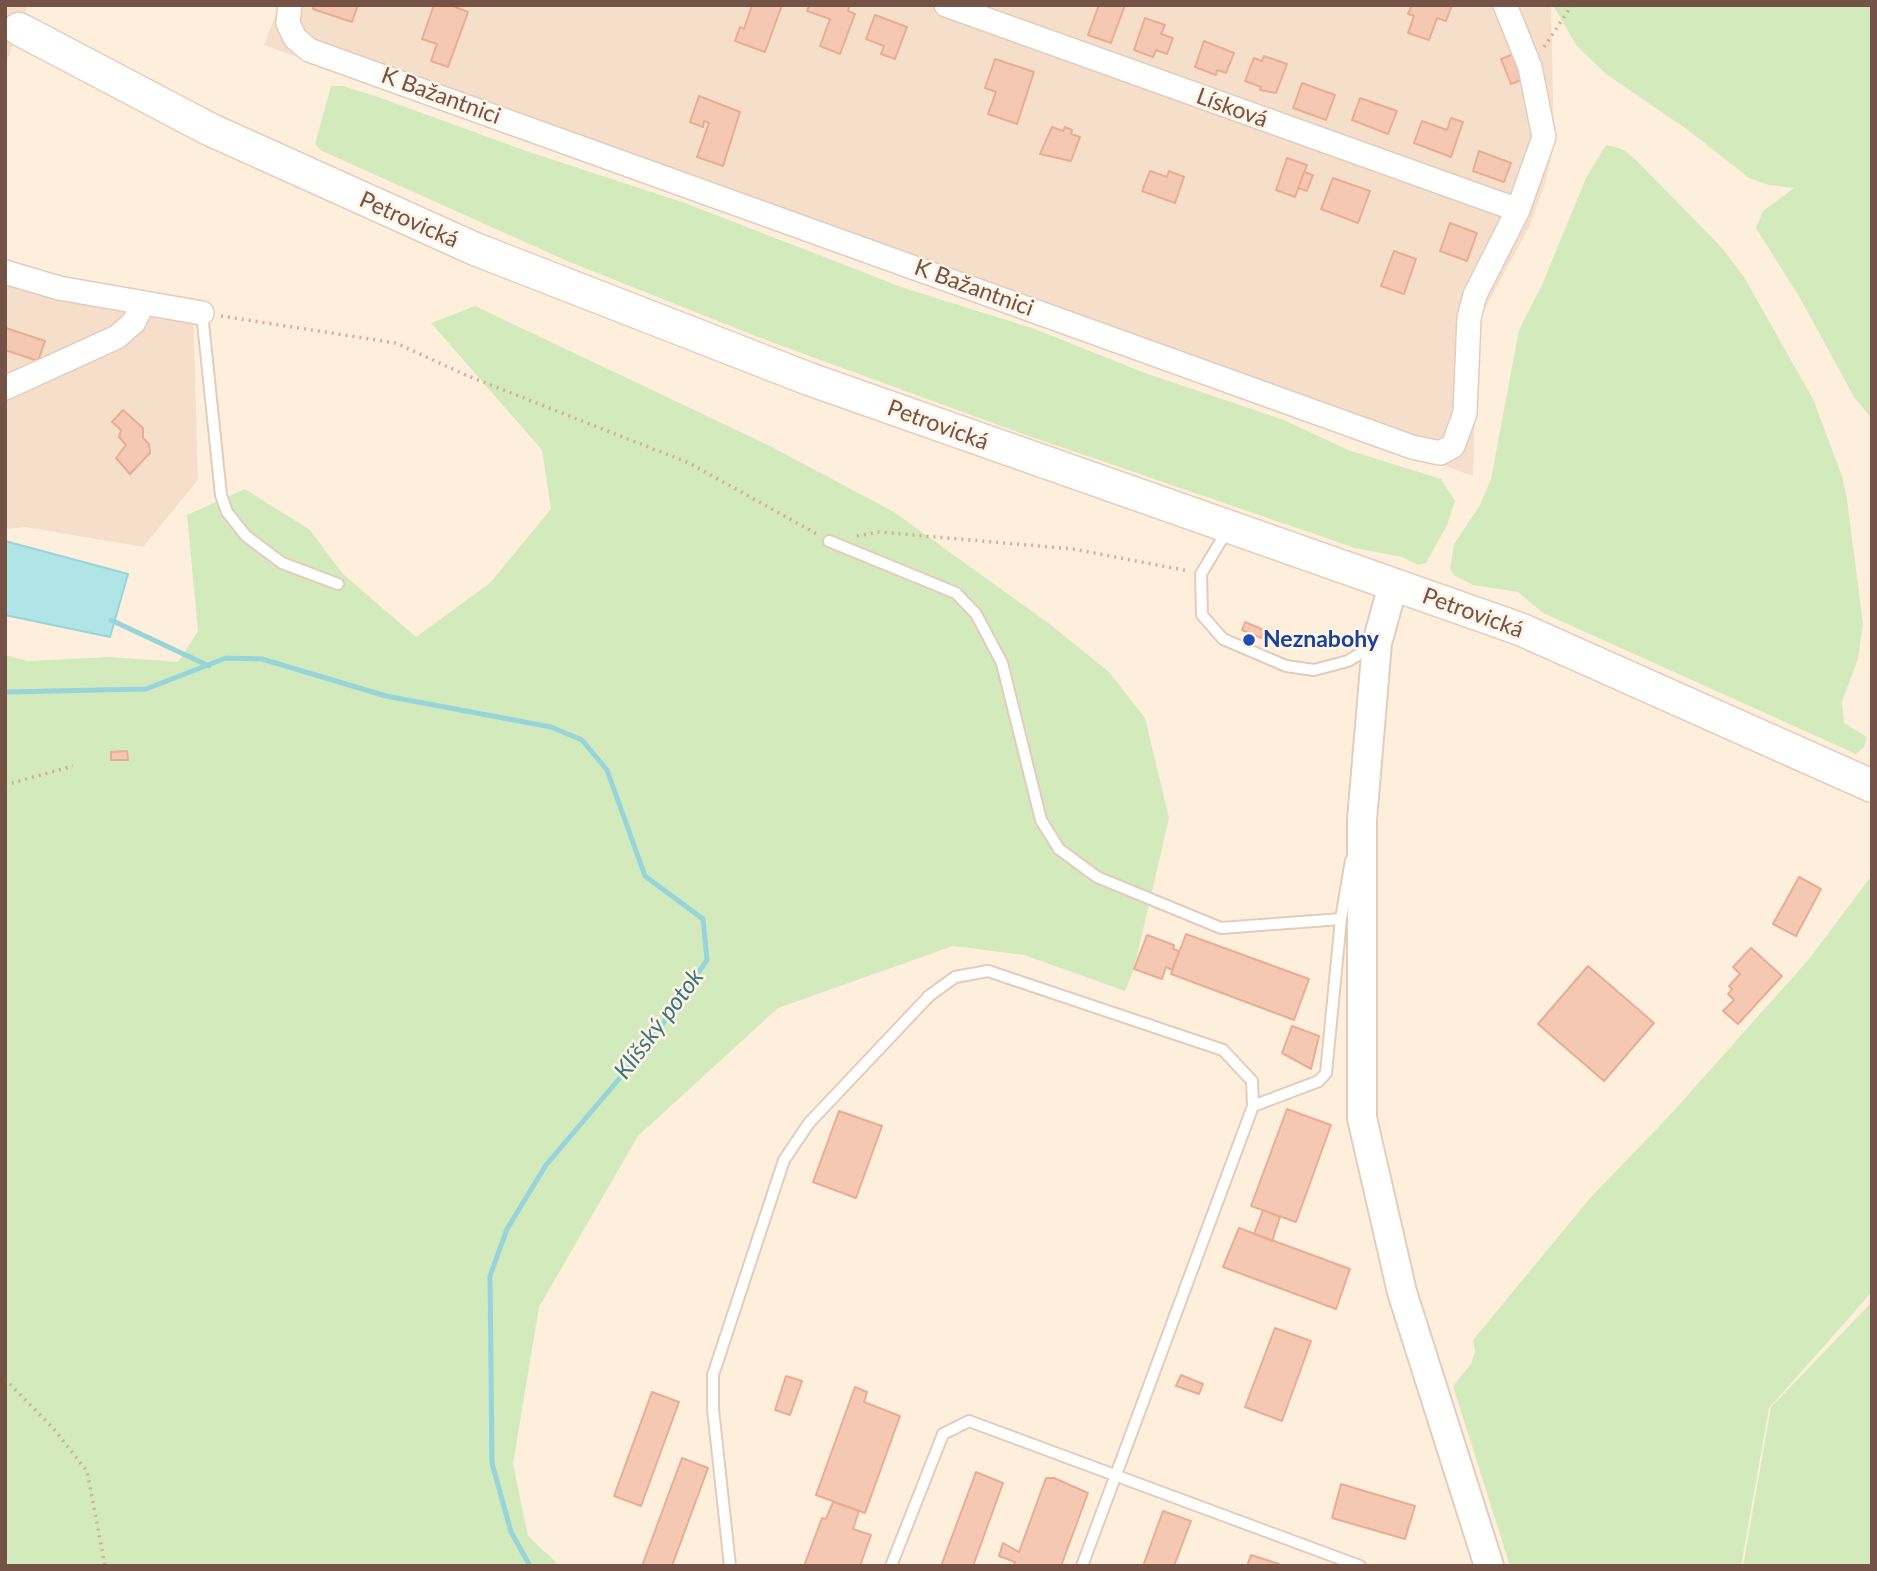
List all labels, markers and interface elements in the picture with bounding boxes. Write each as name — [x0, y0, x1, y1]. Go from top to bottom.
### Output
street label: K Bažantnici — [378, 62, 504, 130]
street label: Lísková — [1192, 82, 1272, 134]
street label: Petrovická — [355, 186, 463, 254]
street label: K Bažantnici — [911, 254, 1037, 322]
street label: Petrovická — [884, 394, 992, 456]
street label: Petrovická — [1419, 582, 1527, 644]
place label: Neznabohy — [1263, 626, 1379, 654]
marker: Neznabohy — [1241, 632, 1257, 648]
water label: Klíšský potok — [608, 963, 710, 1085]

